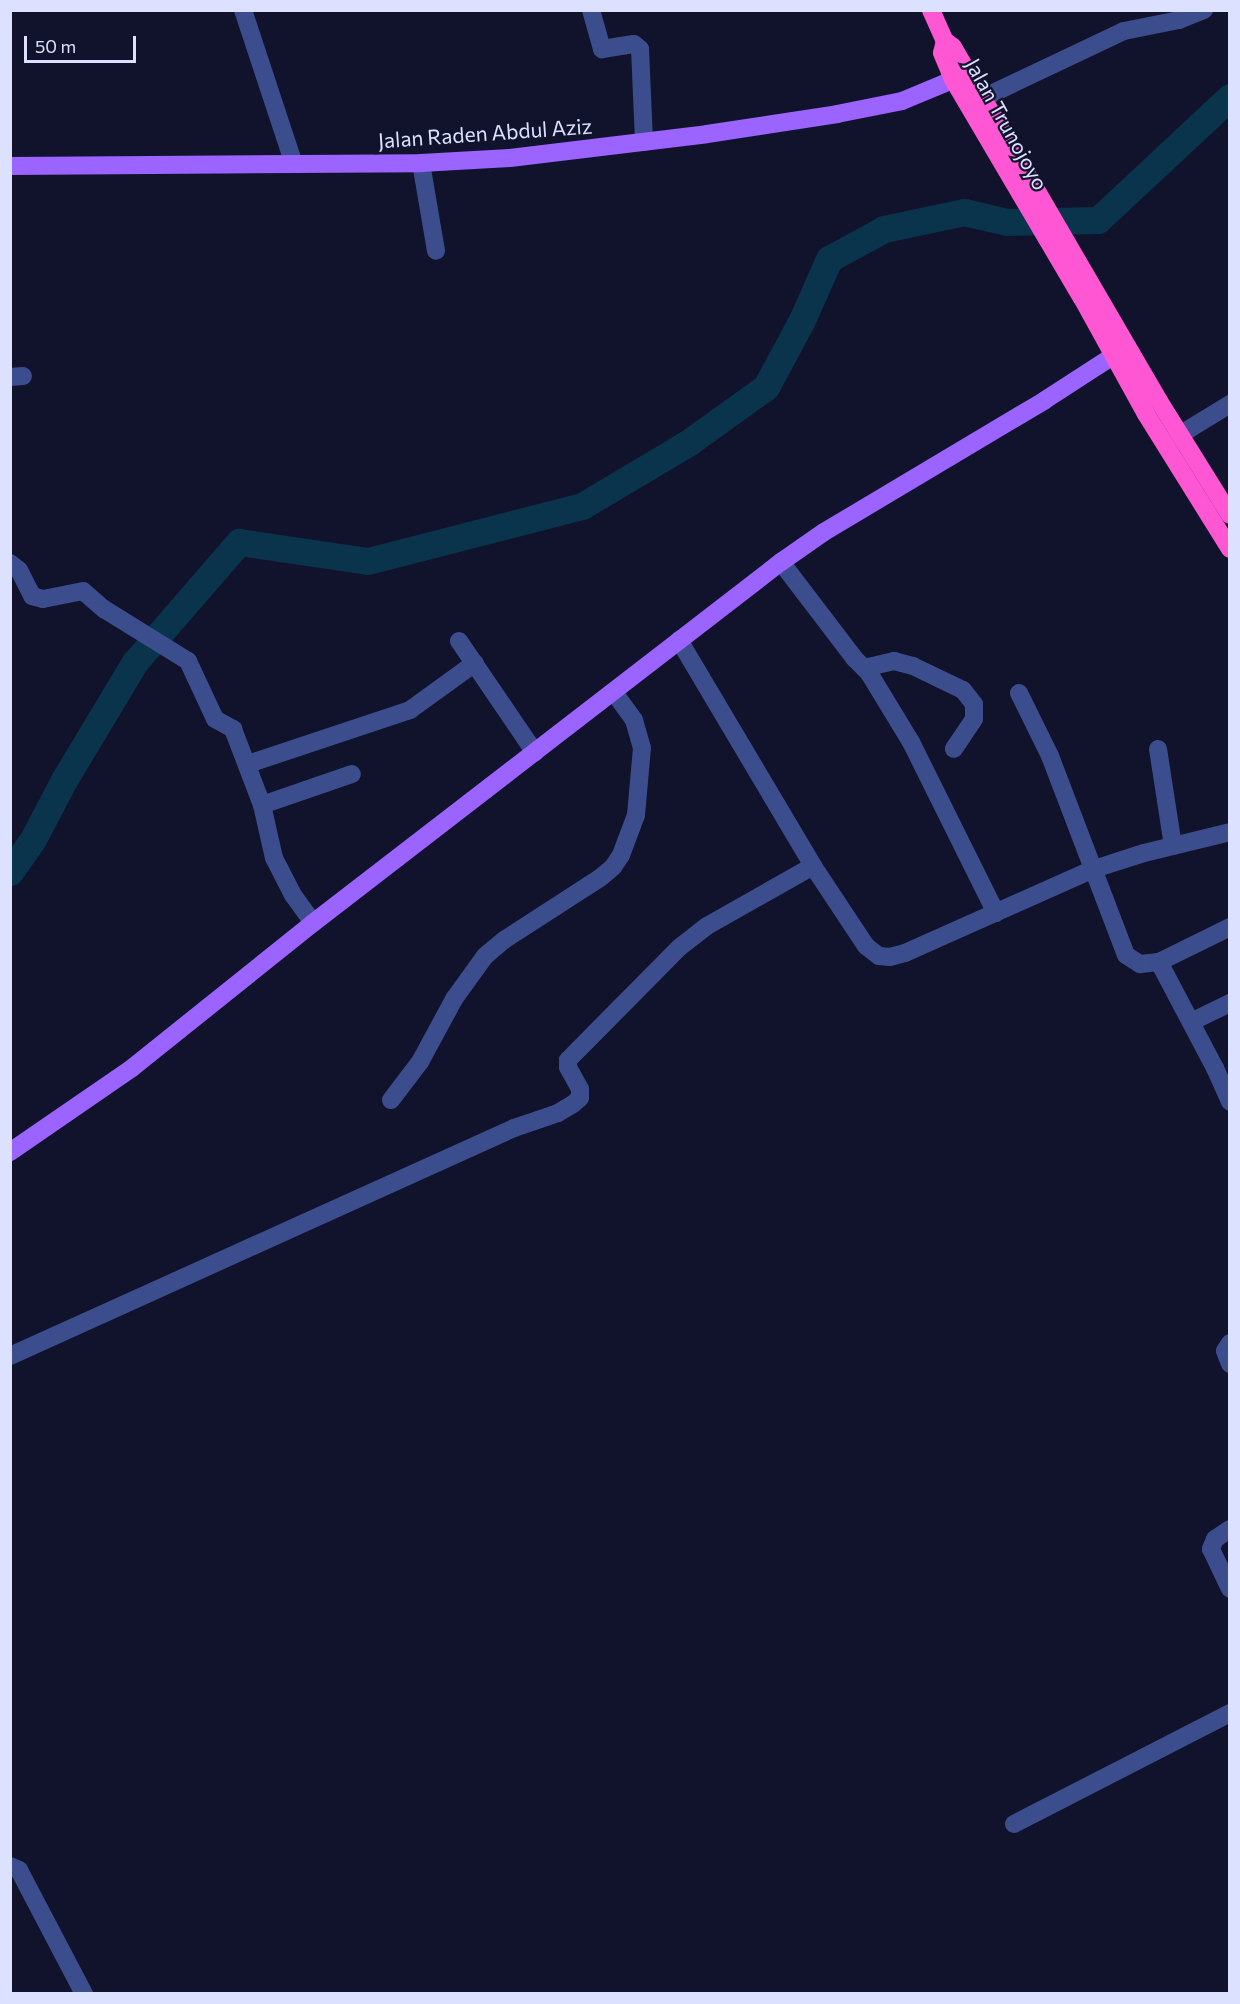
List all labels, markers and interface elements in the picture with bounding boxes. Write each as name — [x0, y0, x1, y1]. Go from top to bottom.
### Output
scale bar — [27, 24, 140, 62]
text: 50 m — [35, 35, 76, 57]
street label: Jalan Trunojoyo — [960, 54, 1054, 194]
street label: Jalan Raden Abdul Aziz — [377, 113, 593, 153]

